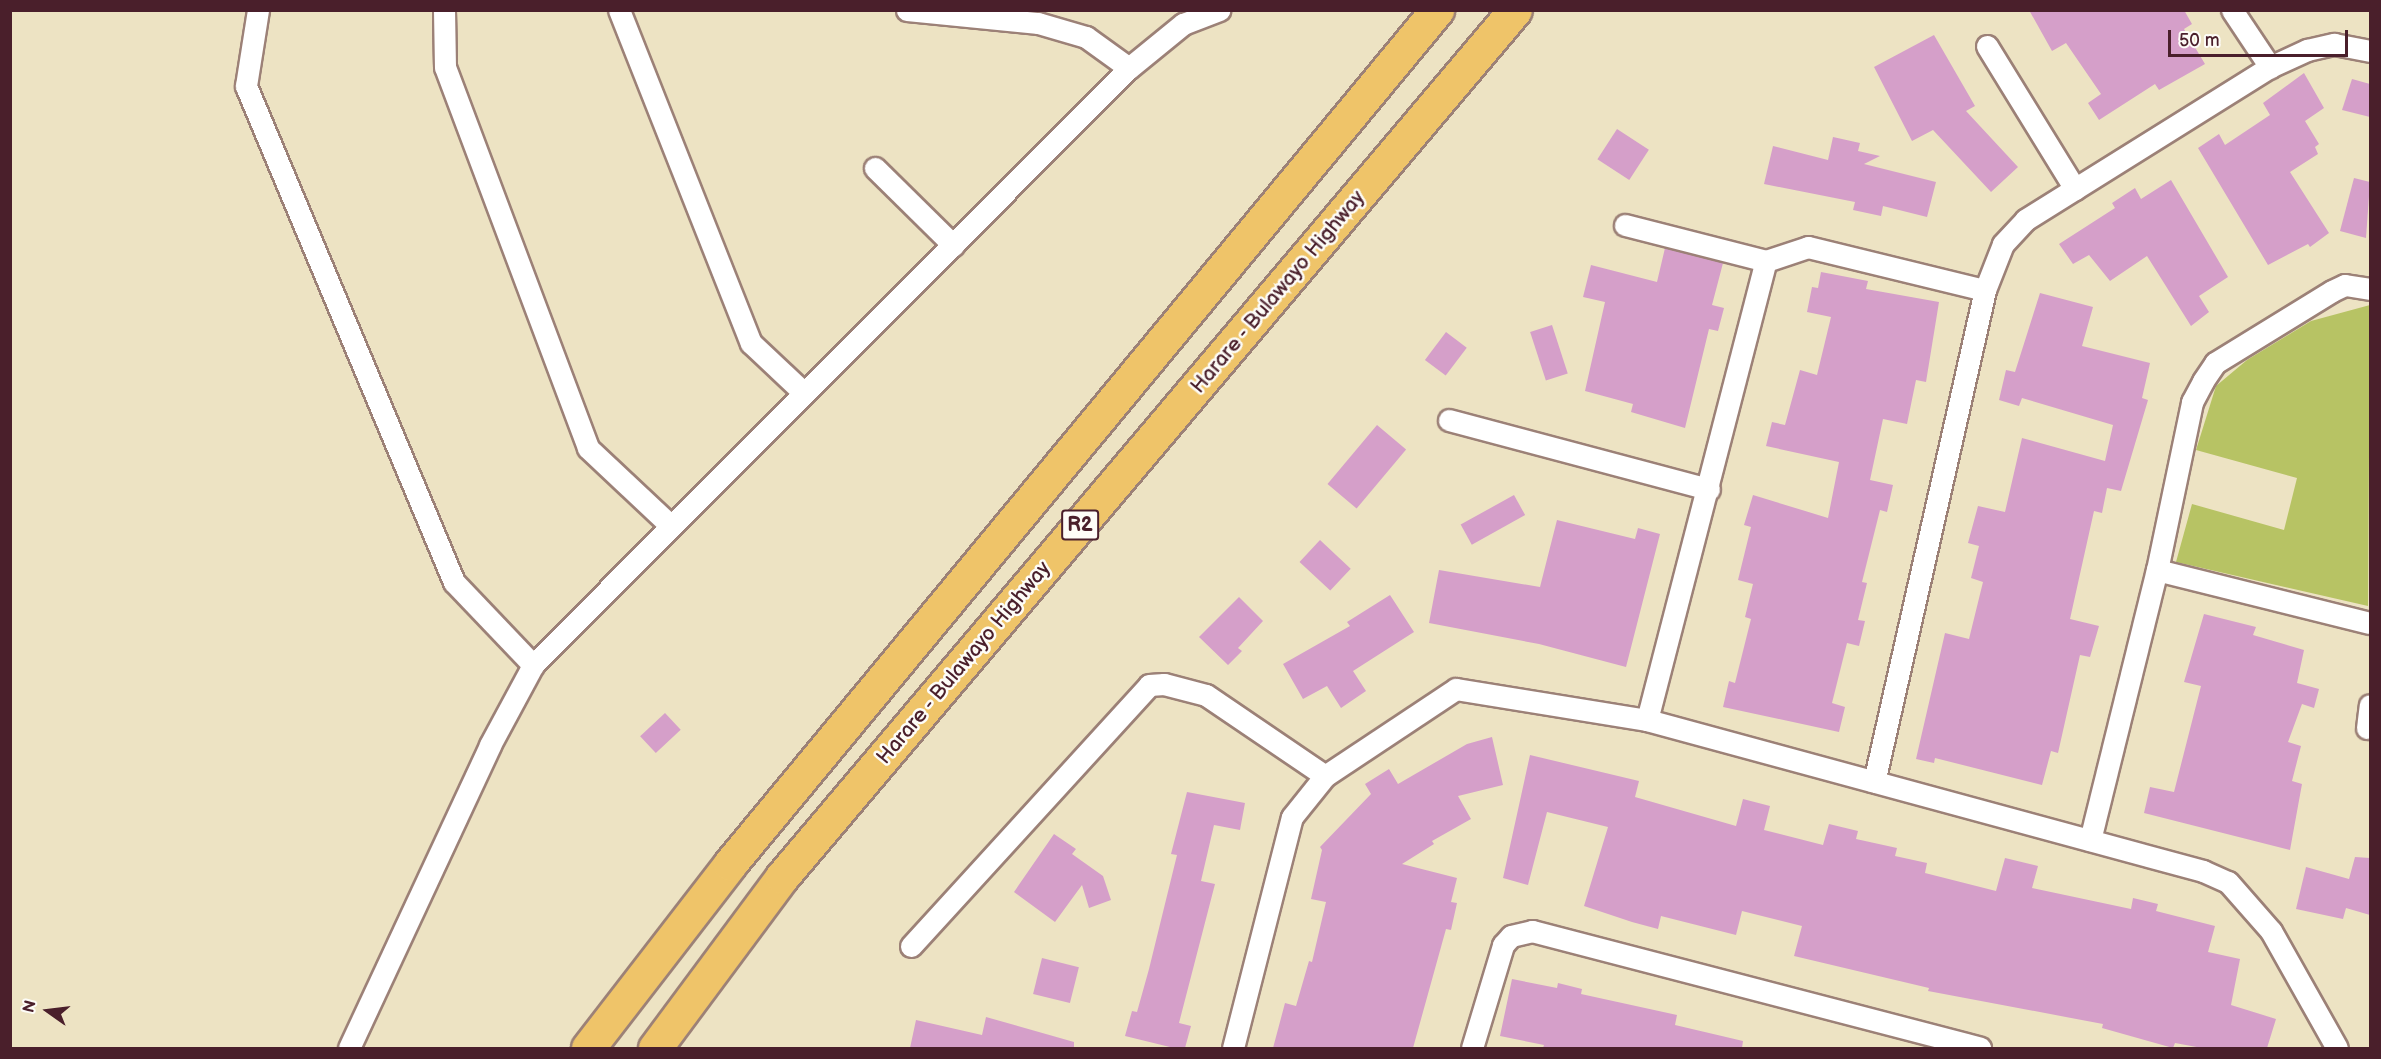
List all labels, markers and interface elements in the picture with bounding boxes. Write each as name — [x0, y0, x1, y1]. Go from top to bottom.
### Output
scale bar — [2171, 18, 2351, 56]
text: 50 m — [2179, 30, 2220, 51]
street label: Harare - Bulawayo Highway — [1185, 185, 1371, 399]
road number: R2 — [1060, 508, 1100, 542]
street label: Harare - Bulawayo Highway — [871, 556, 1057, 770]
north arrow — [18, 981, 78, 1041]
text: N — [19, 998, 41, 1015]

